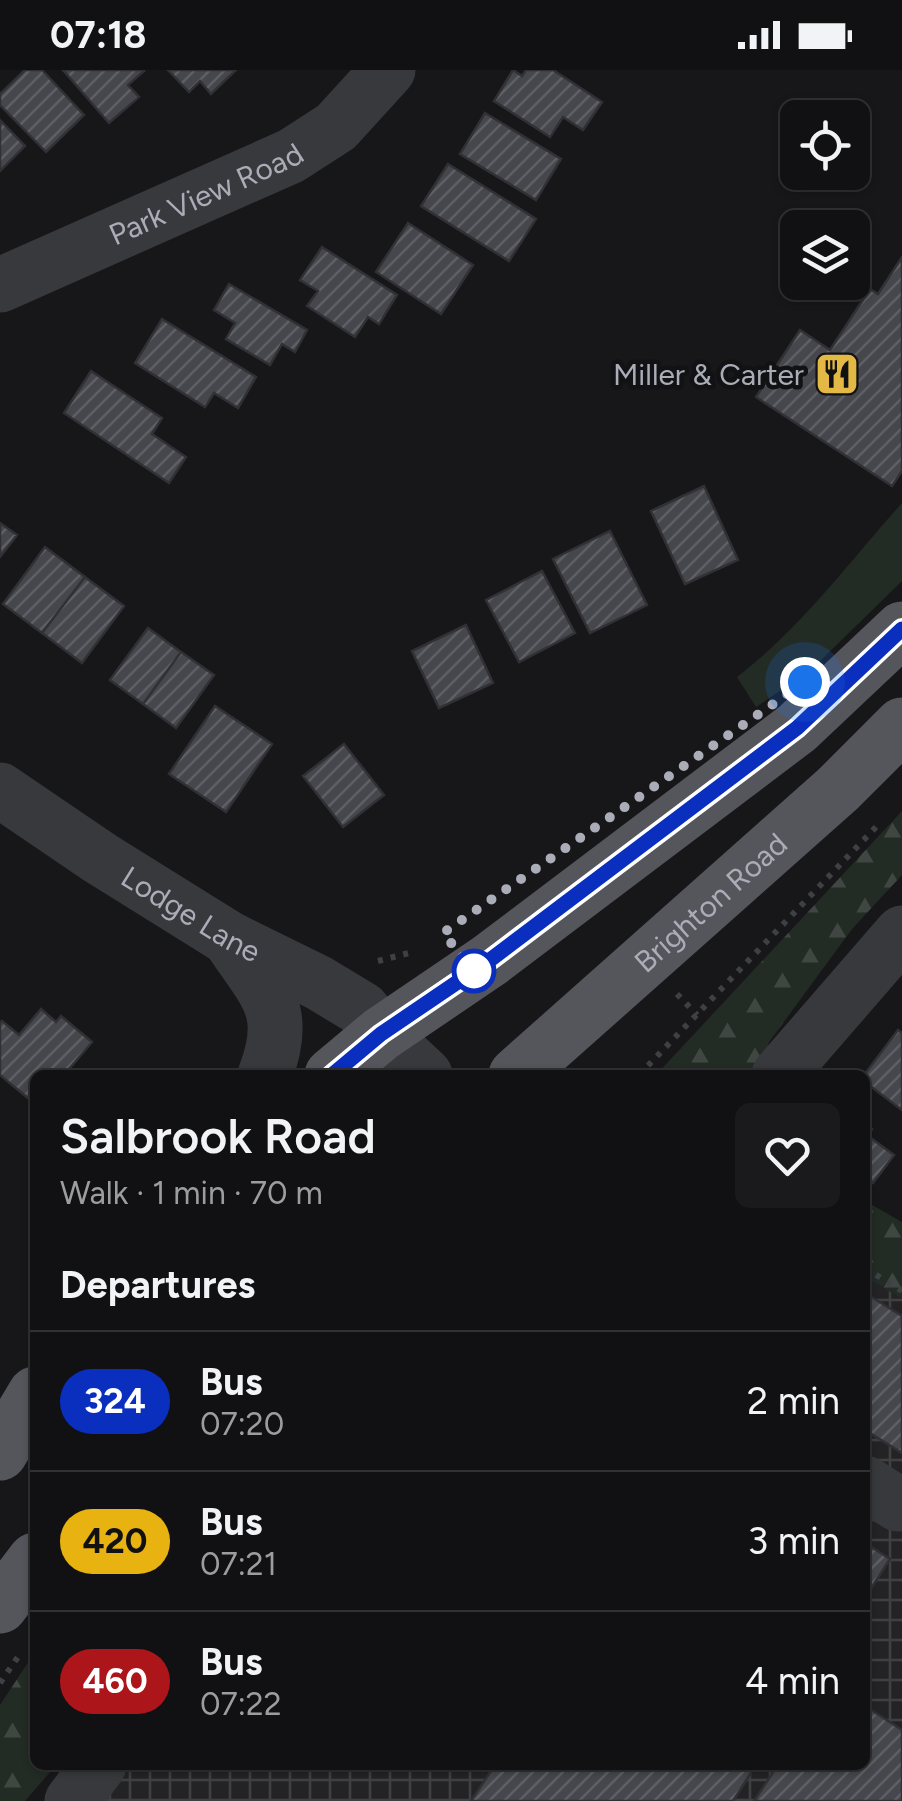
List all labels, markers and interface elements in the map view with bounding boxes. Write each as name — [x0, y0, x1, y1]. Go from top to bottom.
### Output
text: 07:18 — [50, 12, 146, 58]
map controls — [780, 100, 870, 300]
button: locate — [780, 100, 870, 190]
street label: Park View Road — [103, 135, 310, 253]
button: layers — [780, 210, 870, 300]
restaurant icon: Miller & Carter — [814, 351, 860, 397]
place label: Miller & Carter — [613, 356, 804, 393]
your location — [780, 657, 830, 707]
street label: Brighton Road — [626, 825, 794, 980]
street label: Lodge Lane — [115, 858, 267, 970]
unlabelled marker — [453, 950, 495, 992]
button: heart — [735, 1103, 840, 1208]
text: Salbrook Road — [60, 1107, 376, 1165]
text: Walk · 1 min · 70 m — [60, 1174, 323, 1212]
text: Departures — [60, 1262, 255, 1308]
text: Bus — [200, 1359, 263, 1405]
text: 2 min — [747, 1378, 840, 1424]
text: 324 — [84, 1380, 146, 1422]
text: 07:20 — [200, 1405, 284, 1443]
text: Bus — [200, 1499, 263, 1545]
text: 3 min — [748, 1518, 840, 1564]
text: 420 — [82, 1520, 148, 1562]
text: 07:21 — [200, 1545, 277, 1583]
text: Bus — [200, 1639, 263, 1685]
text: 4 min — [745, 1658, 840, 1704]
text: 460 — [82, 1660, 148, 1702]
text: 07:22 — [200, 1685, 282, 1723]

